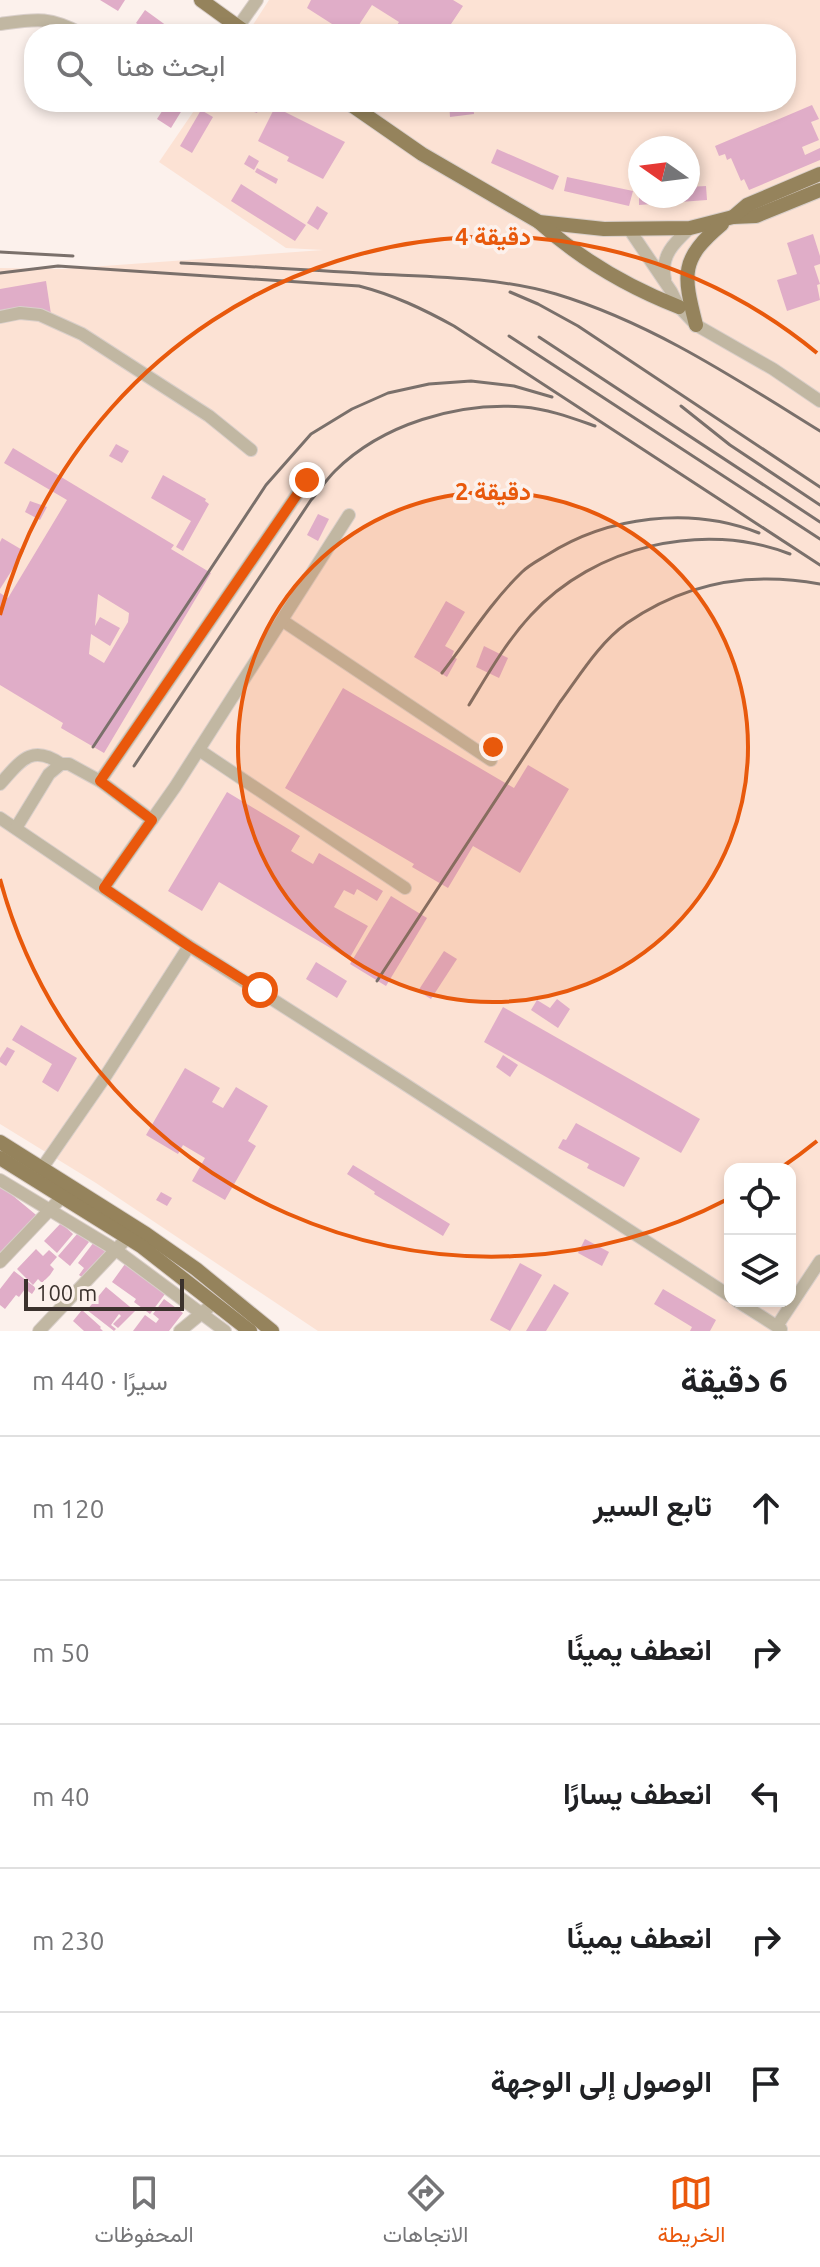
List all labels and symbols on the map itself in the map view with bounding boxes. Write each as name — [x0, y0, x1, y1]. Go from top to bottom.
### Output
north arrow — [628, 136, 700, 208]
text: 4 دقيقة — [455, 223, 531, 251]
route end — [289, 462, 325, 498]
text: 2 دقيقة — [455, 478, 531, 506]
centre of rings — [479, 733, 507, 761]
route start — [242, 972, 278, 1008]
scale bar — [24, 1275, 184, 1311]

